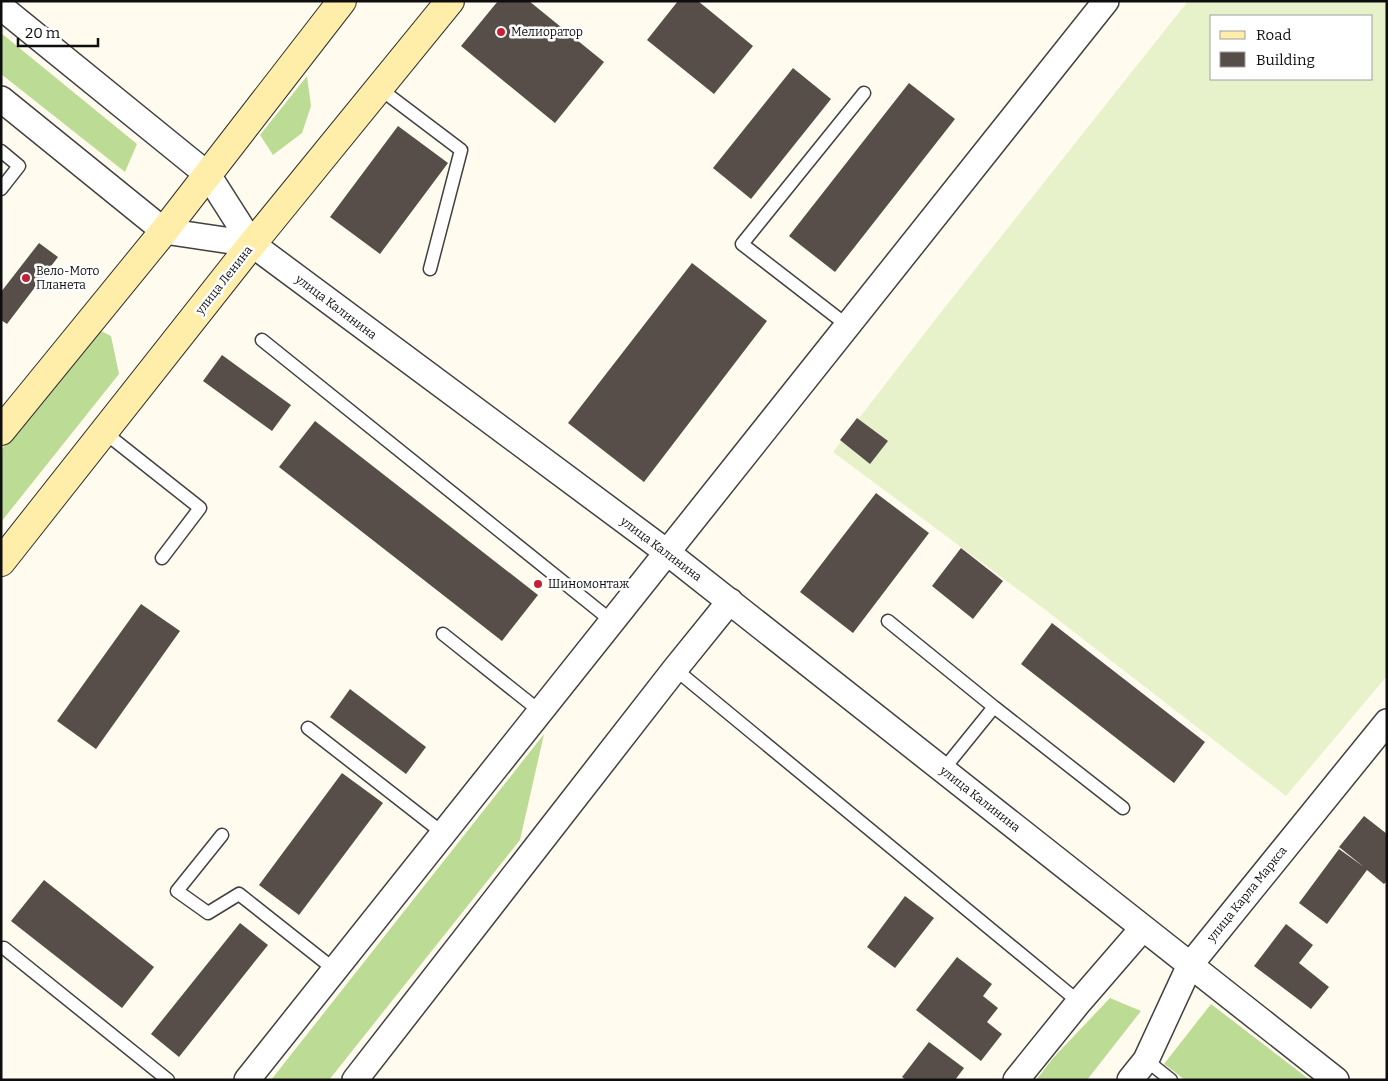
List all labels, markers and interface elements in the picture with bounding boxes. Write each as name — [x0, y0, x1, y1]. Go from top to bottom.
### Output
scale bar — [18, 15, 98, 47]
legend — [1210, 15, 1373, 80]
text: 20 m — [25, 24, 61, 42]
place label: Мелиоратор — [511, 25, 583, 39]
marker: Мелиоратор — [495, 26, 507, 38]
text: Road — [1256, 26, 1291, 44]
text: Building — [1256, 51, 1315, 69]
street label: улица Ленина — [192, 243, 255, 318]
place label: Вело-Мото Планета — [36, 264, 100, 292]
street label: улица Калинина — [292, 271, 380, 342]
marker: Вело-Мото Планета — [20, 272, 32, 284]
street label: улица Калинина — [617, 513, 705, 584]
place label: Шиномонтаж — [548, 577, 629, 591]
marker: Шиномонтаж — [532, 578, 544, 590]
street label: улица Калинина — [936, 763, 1023, 835]
street label: улица Карла Маркса — [1204, 843, 1290, 945]

